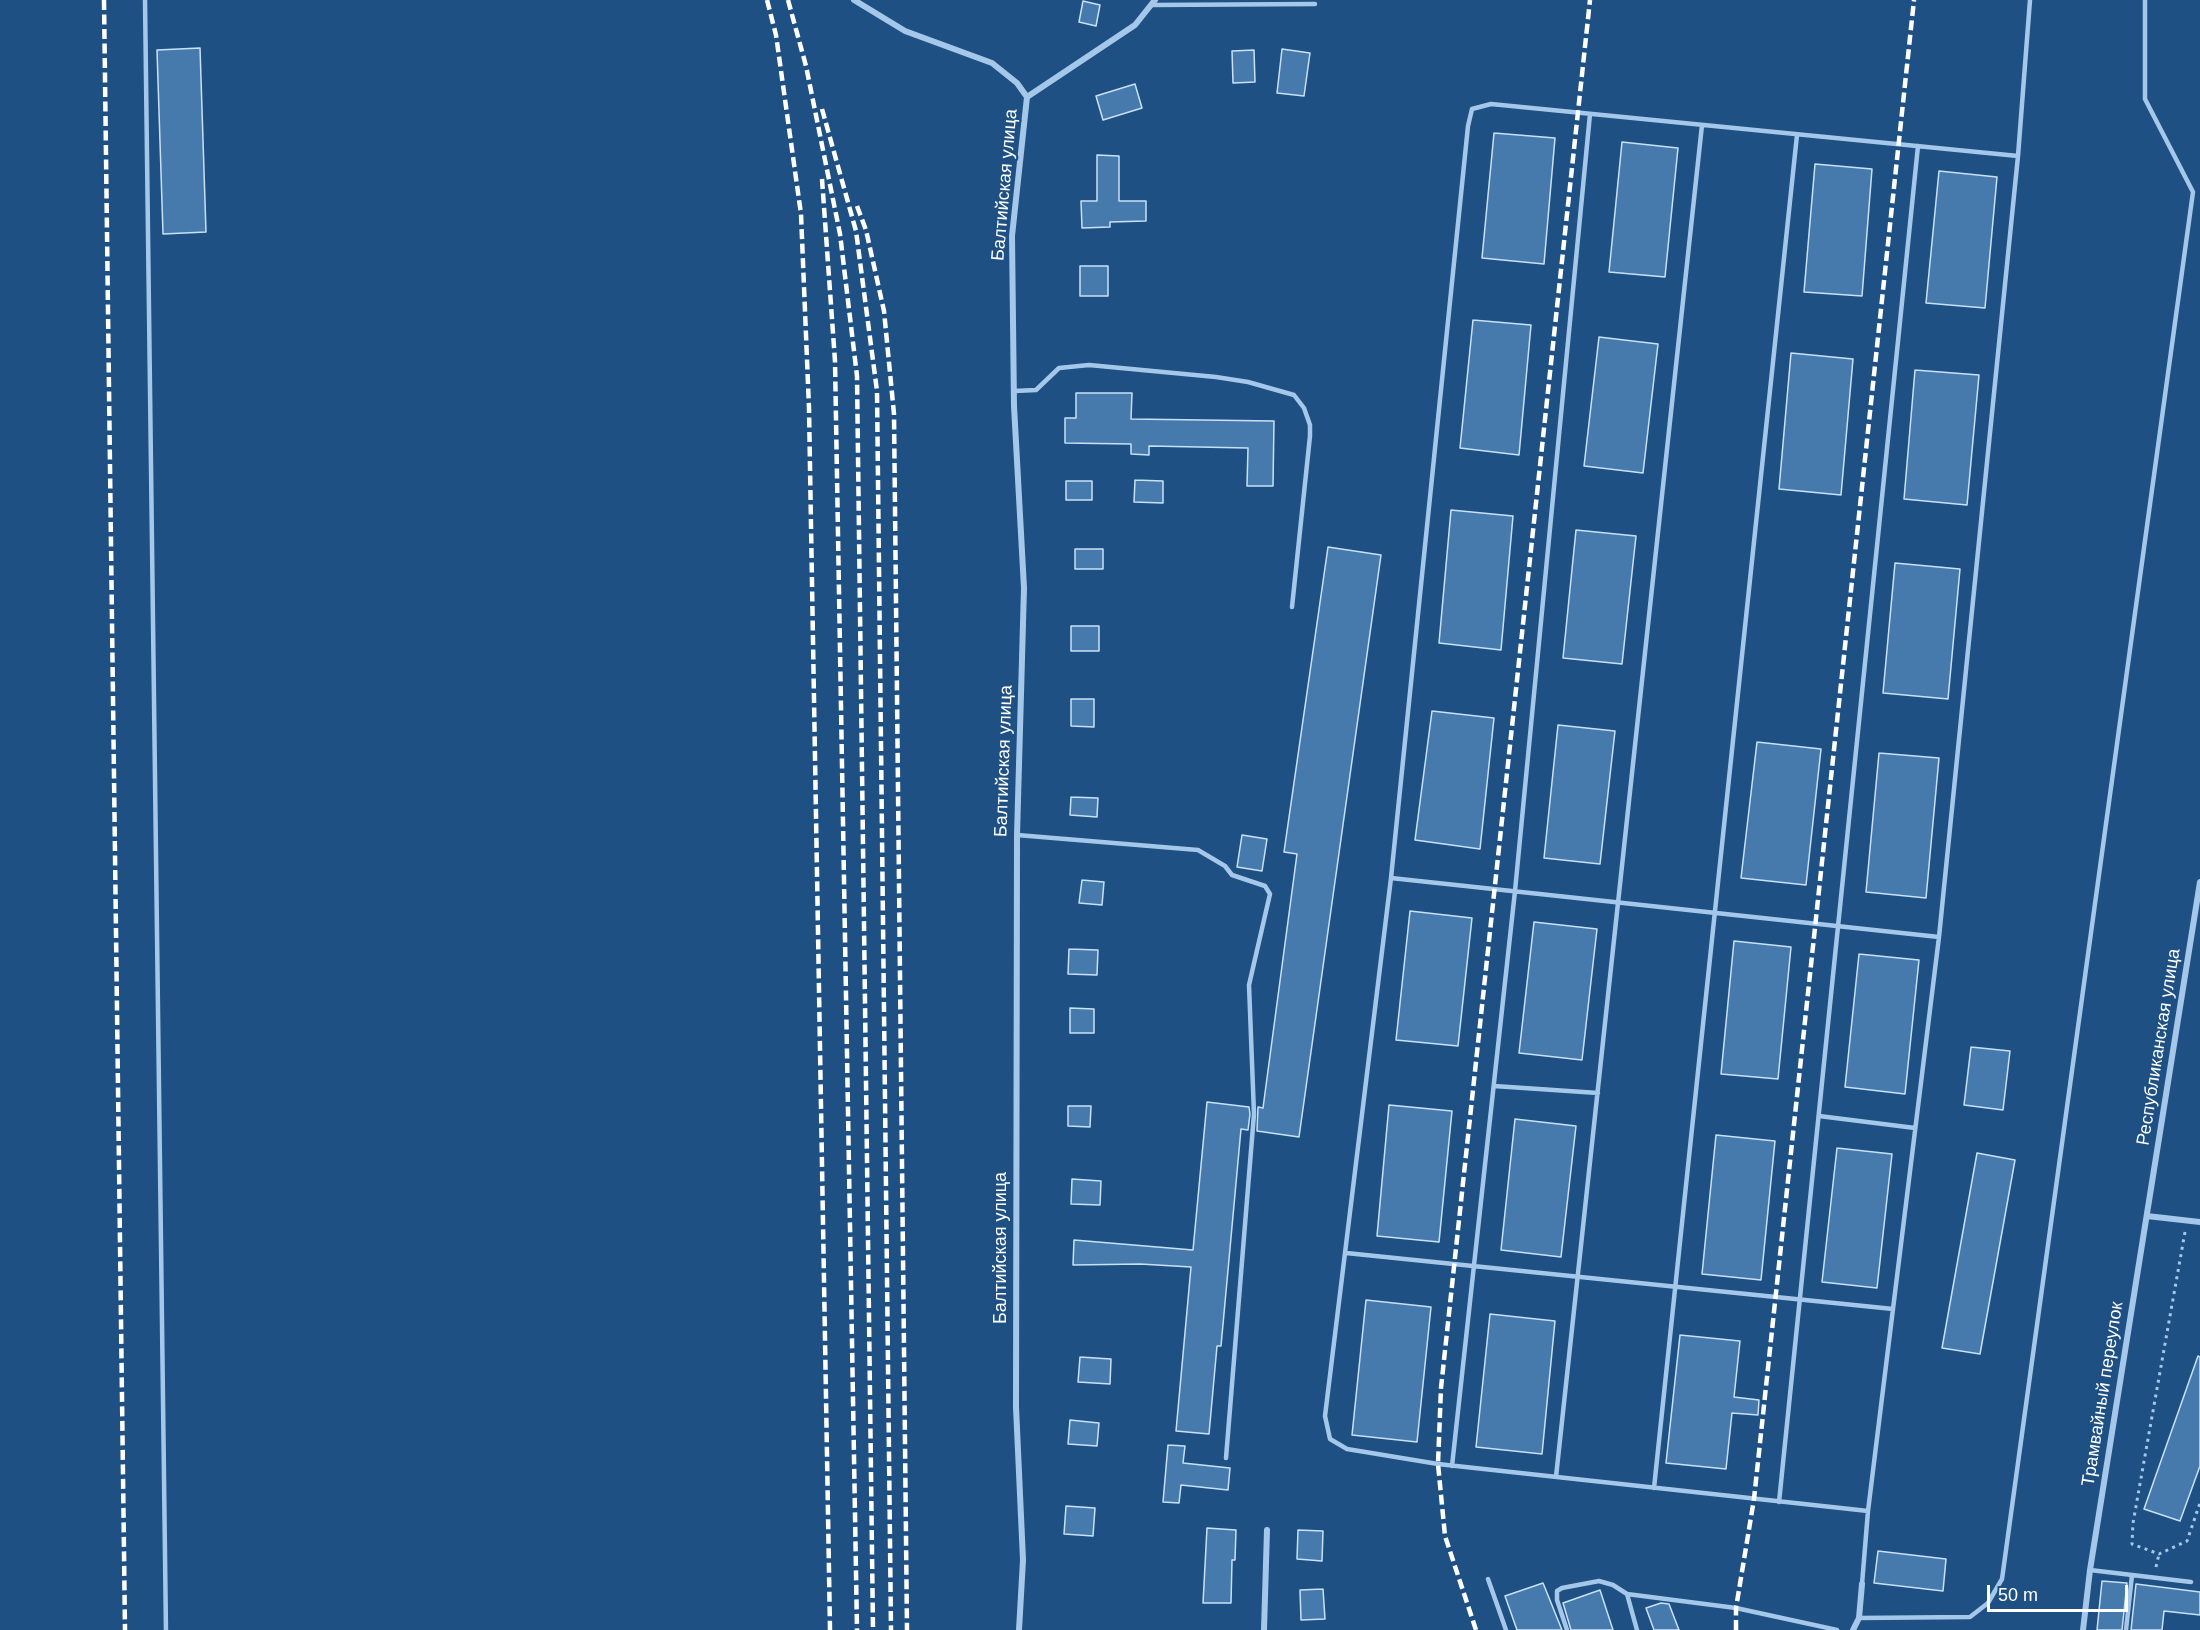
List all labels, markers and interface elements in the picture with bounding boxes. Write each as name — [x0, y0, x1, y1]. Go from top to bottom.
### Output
street label: Балтийская улица — [988, 108, 1022, 262]
street label: Балтийская улица — [991, 685, 1017, 837]
street label: Республиканская улица — [2133, 947, 2185, 1147]
street label: Балтийская улица — [990, 1172, 1012, 1324]
street label: Трамвайный переулок — [2078, 1300, 2128, 1488]
scale bar — [1990, 1573, 2131, 1611]
text: 50 m — [1998, 1585, 2038, 1605]

